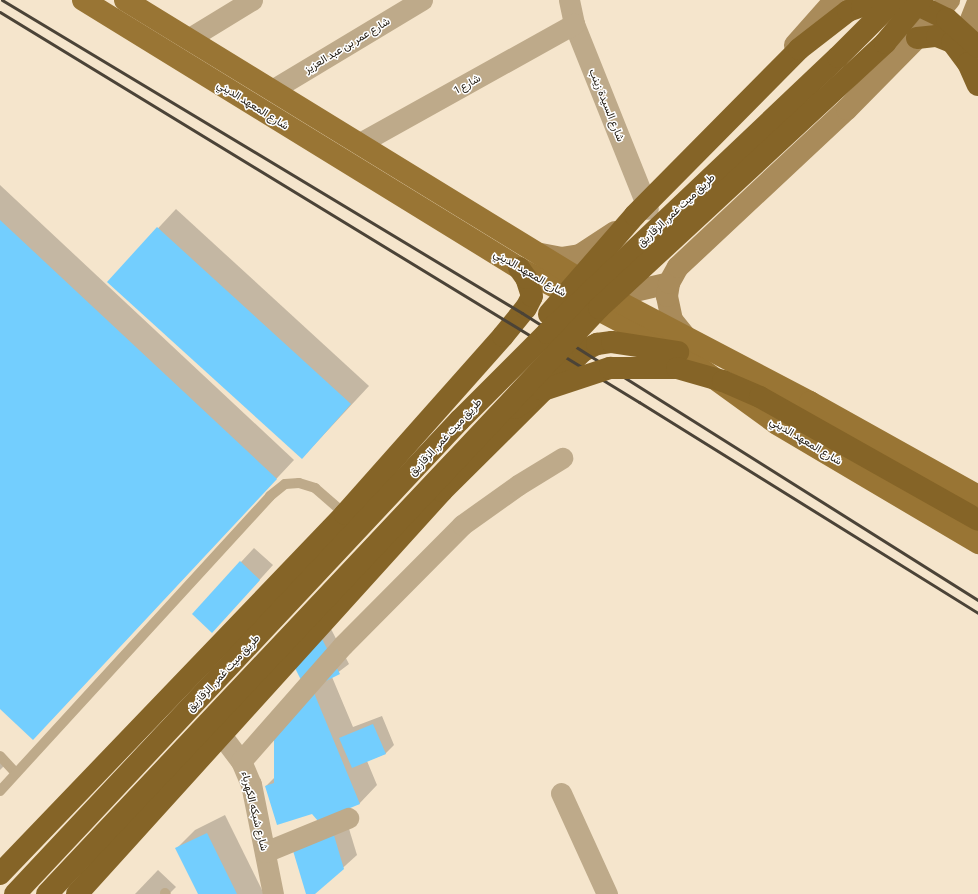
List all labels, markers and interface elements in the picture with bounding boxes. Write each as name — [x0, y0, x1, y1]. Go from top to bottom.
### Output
street label: شارع عمر بن عبد العزيز — [302, 14, 392, 76]
street label: شارع السيدة زينب — [586, 67, 628, 143]
street label: شارع 1 — [451, 71, 483, 97]
street label: شارع المعهد الديني — [215, 78, 291, 132]
street label: طريق ميت غمر, الزقازيق — [634, 171, 718, 249]
street label: شارع المعهد الديني — [491, 247, 569, 299]
street label: طريق ميت غمر, الزقازيق — [406, 395, 484, 479]
street label: شارع المعهد الديني — [768, 414, 844, 468]
street label: طريق ميت غمر, الزقازيق — [184, 631, 262, 715]
street label: شارع شبكه الكهرباء — [239, 770, 271, 852]

